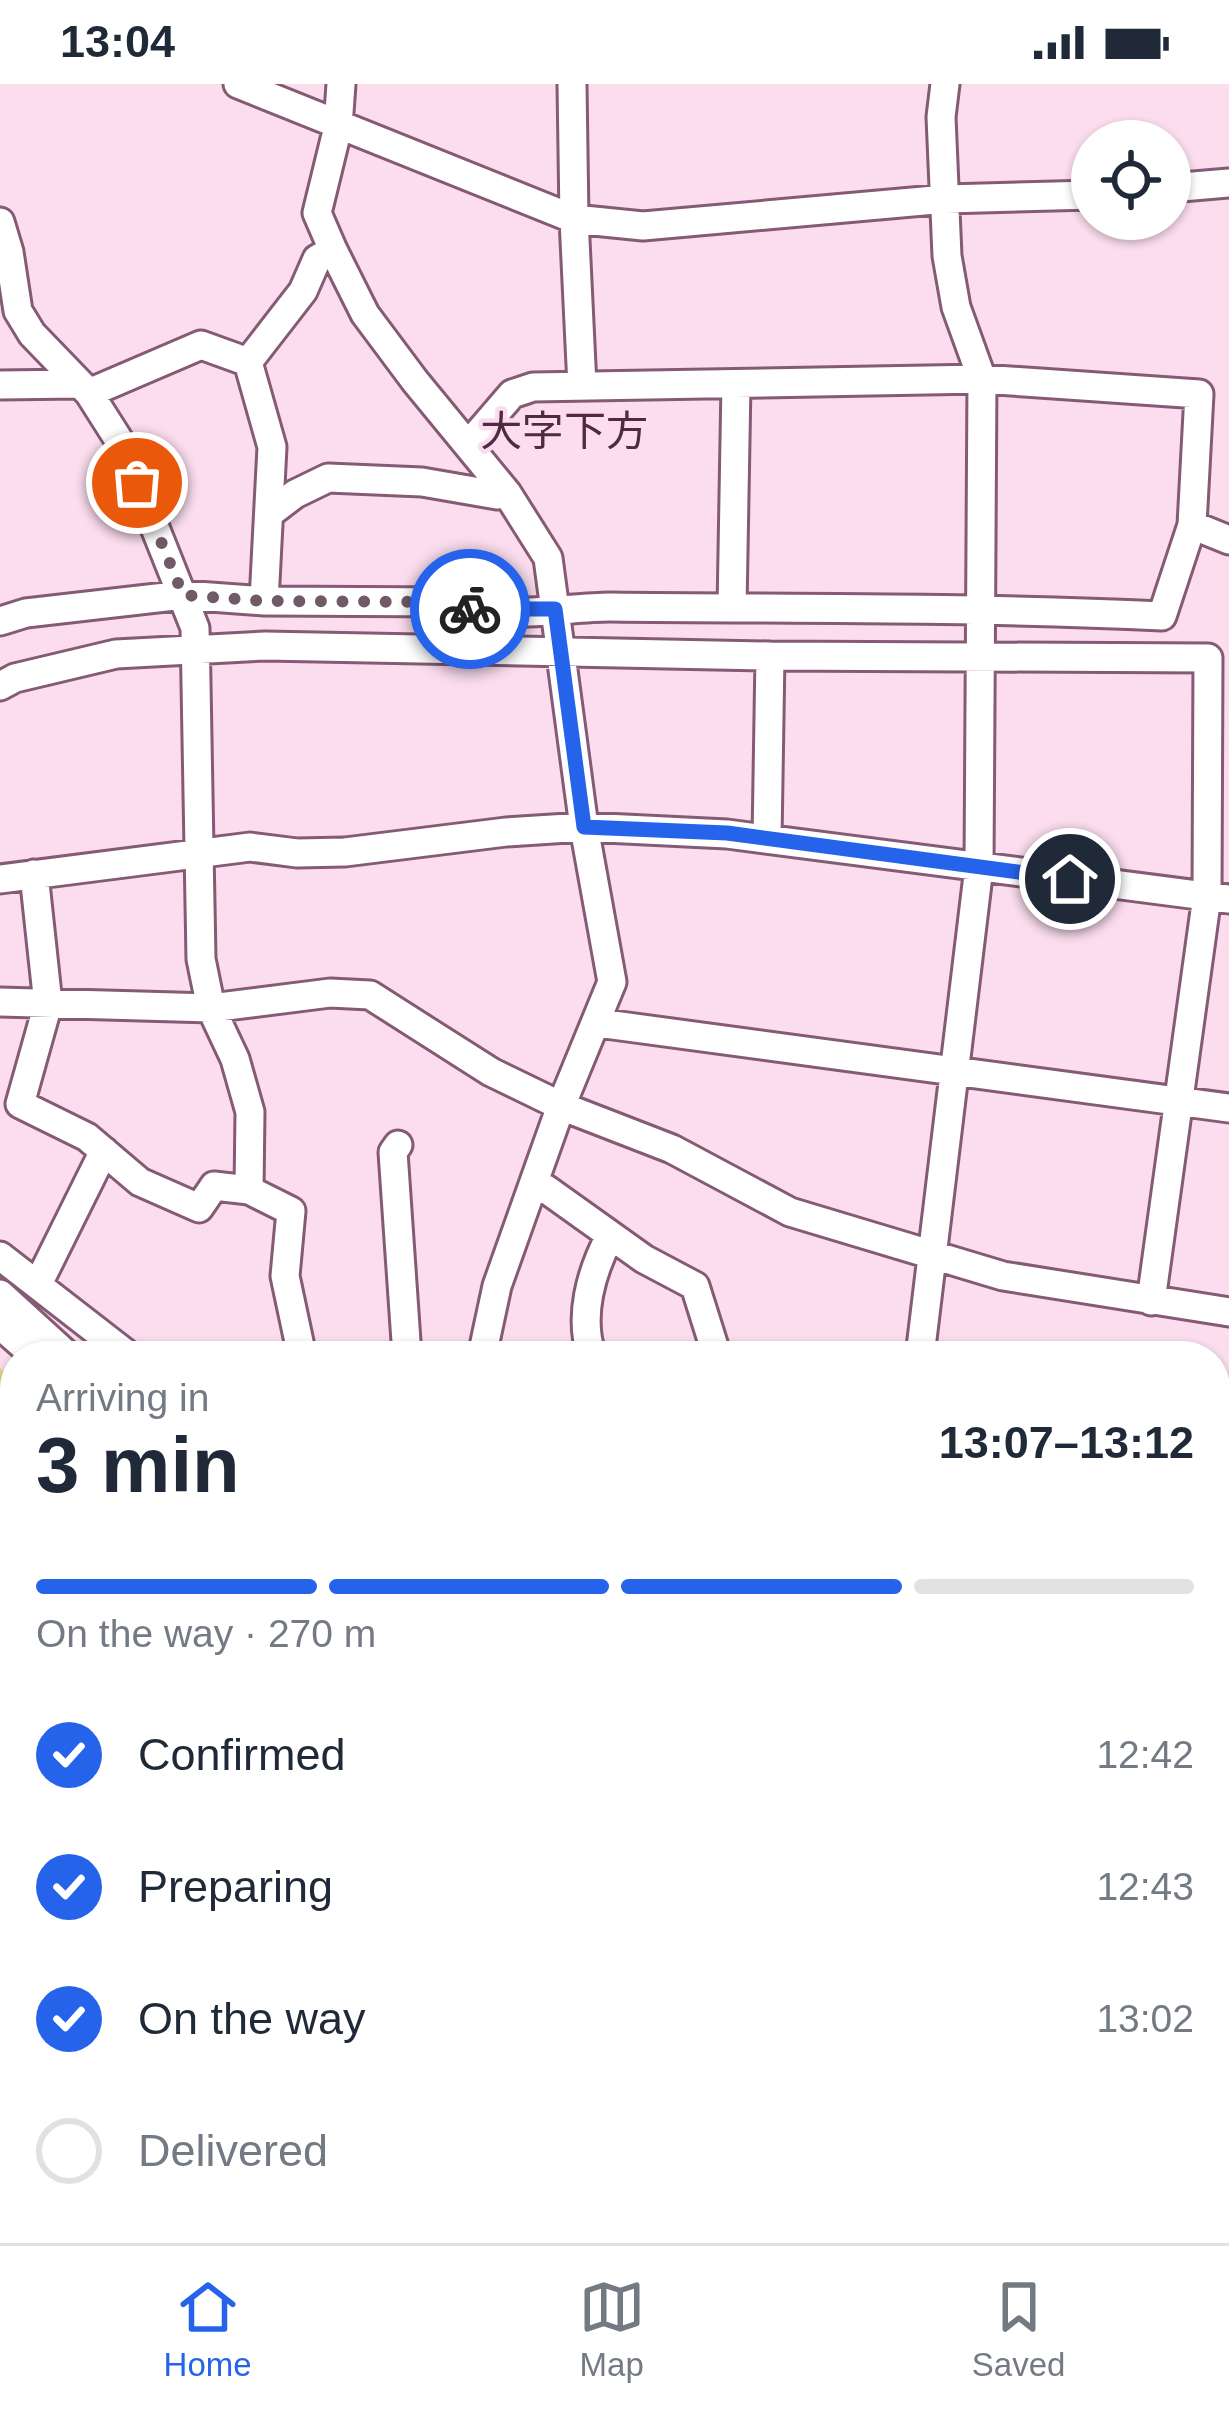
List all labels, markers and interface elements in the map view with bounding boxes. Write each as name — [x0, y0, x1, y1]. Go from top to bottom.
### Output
text: 13:04 — [60, 16, 175, 67]
map controls — [1071, 120, 1191, 240]
button: locate — [1071, 120, 1191, 240]
district label: 大字下方 — [480, 408, 648, 455]
pin — [86, 432, 188, 534]
icon: bag — [104, 450, 170, 516]
courier — [410, 549, 530, 669]
icon: bike — [437, 576, 503, 642]
pin — [1019, 828, 1121, 930]
icon: home — [1037, 846, 1103, 912]
text: Arriving in — [36, 1376, 209, 1419]
text: 13:07–13:12 — [939, 1417, 1194, 1468]
text: 3 min — [36, 1421, 240, 1509]
text: On the way · 270 m — [36, 1612, 376, 1655]
icon: check — [36, 1722, 102, 1788]
text: Confirmed — [138, 1729, 346, 1780]
text: 12:42 — [1096, 1733, 1194, 1776]
icon: check — [36, 1854, 102, 1920]
text: Preparing — [138, 1861, 333, 1912]
text: 12:43 — [1096, 1865, 1194, 1908]
icon: check — [36, 1986, 102, 2052]
text: On the way — [138, 1993, 366, 2044]
text: 13:02 — [1096, 1997, 1194, 2040]
text: Delivered — [138, 2125, 328, 2176]
tab: Home — [164, 2274, 252, 2384]
tab: Map — [579, 2274, 645, 2384]
tab: Saved — [972, 2274, 1065, 2384]

